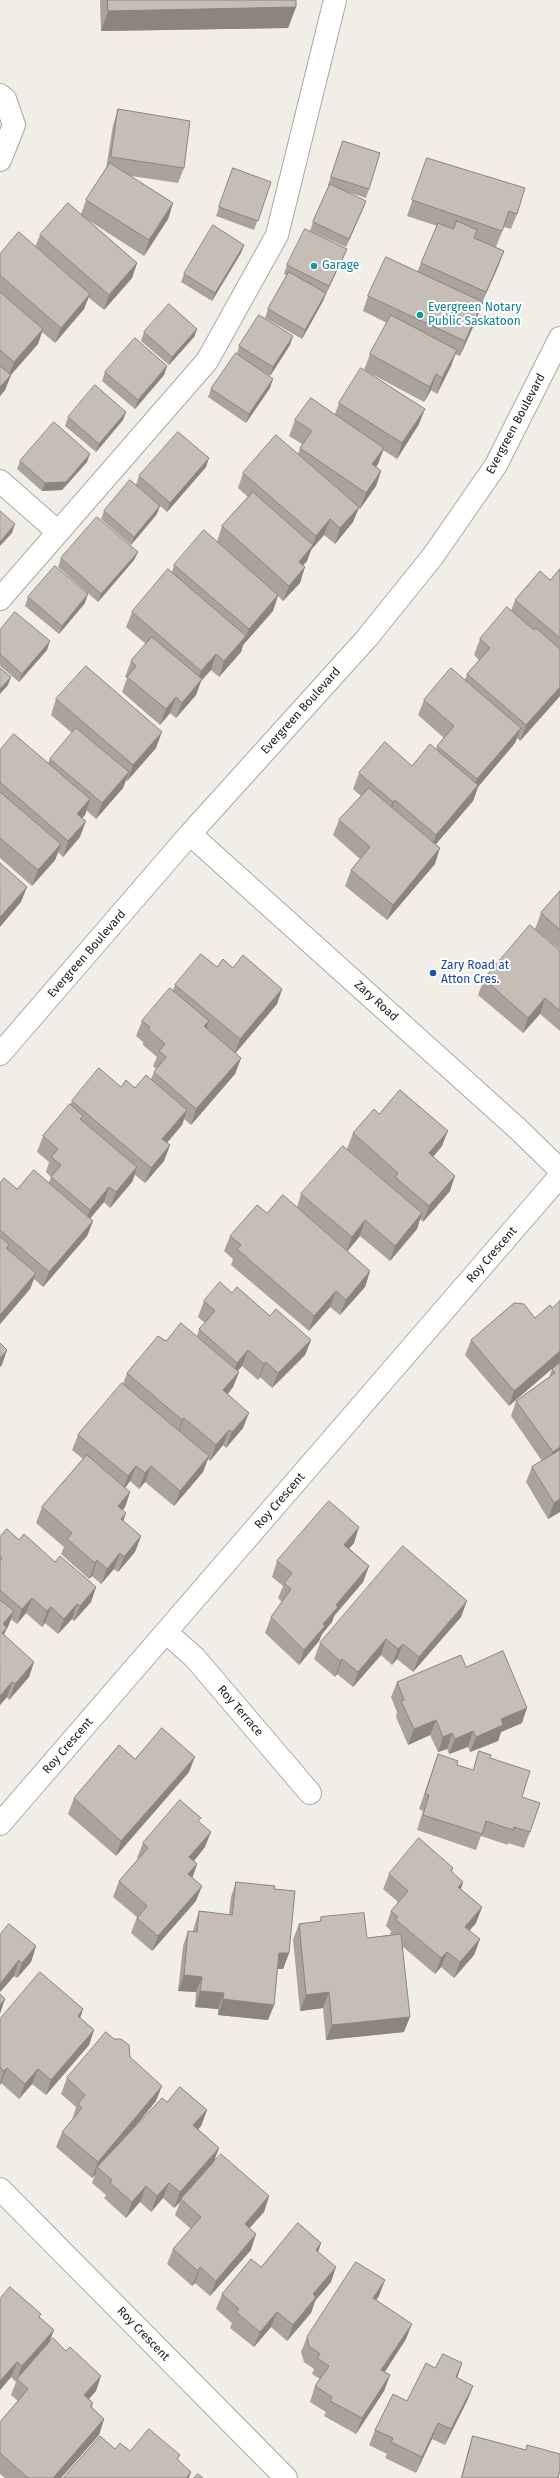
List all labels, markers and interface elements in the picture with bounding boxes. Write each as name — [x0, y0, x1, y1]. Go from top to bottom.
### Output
place label: Garage — [322, 259, 359, 273]
marker: Garage — [309, 261, 319, 271]
place label: Evergreen Notary Public Saskatoon — [428, 301, 521, 329]
marker: Evergreen Notary Public Saskatoon — [415, 310, 425, 320]
street label: Evergreen Boulevard — [483, 371, 549, 477]
street label: Evergreen Boulevard — [258, 665, 344, 757]
street label: Evergreen Boulevard — [45, 907, 129, 1001]
place label: Zary Road at Atton Cres. — [441, 959, 509, 987]
marker: Zary Road at Atton Cres. — [428, 968, 438, 978]
street label: Zary Road — [351, 978, 401, 1024]
street label: Roy Crescent — [464, 1224, 520, 1286]
street label: Roy Crescent — [252, 1470, 308, 1532]
street label: Roy Terrace — [214, 1683, 266, 1739]
street label: Roy Crescent — [40, 1715, 96, 1777]
street label: Roy Crescent — [114, 2304, 172, 2364]

